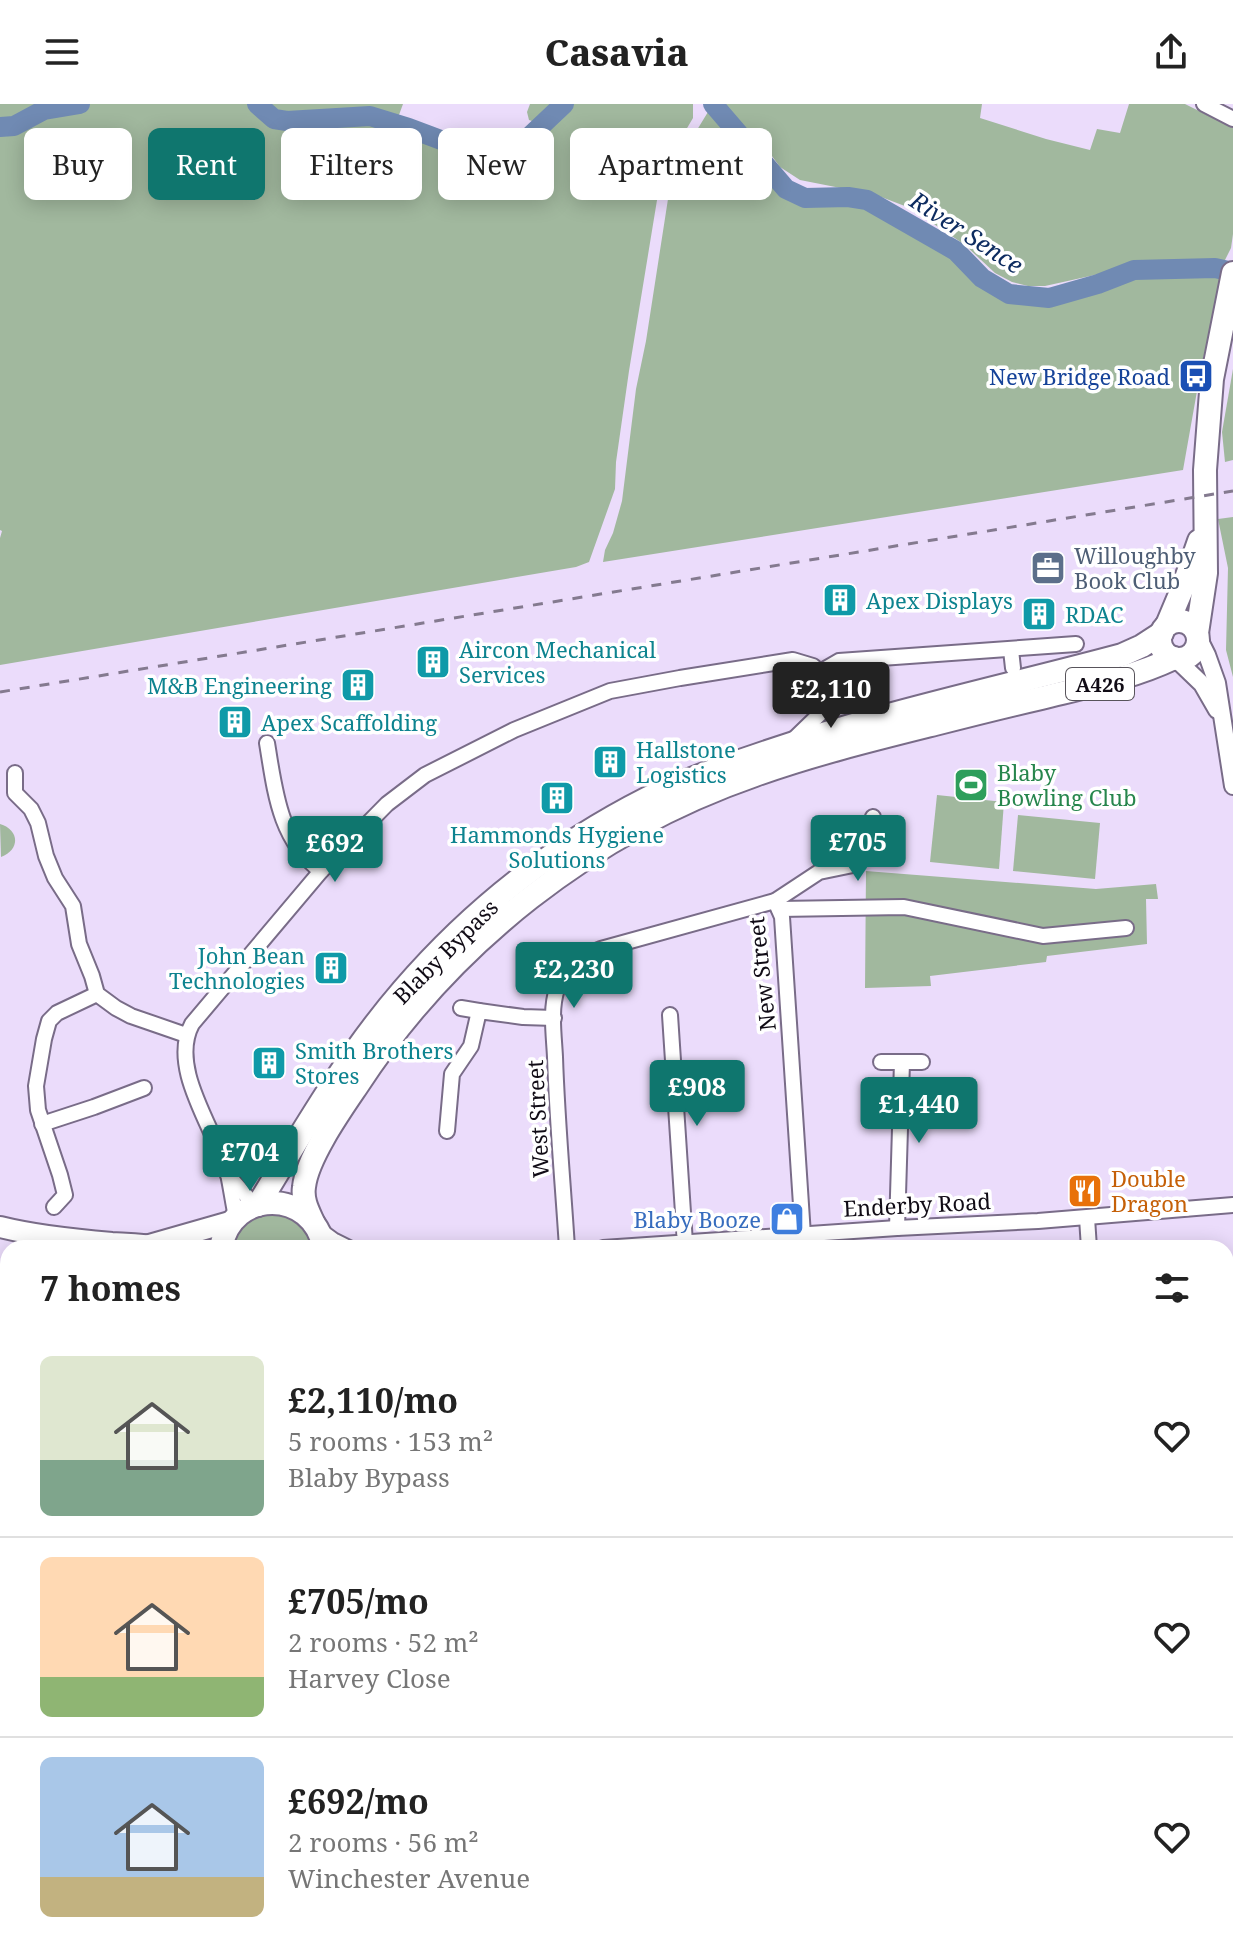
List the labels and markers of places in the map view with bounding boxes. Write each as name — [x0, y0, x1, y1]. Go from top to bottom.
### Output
bus stop icon: New Bridge Road — [1177, 357, 1215, 395]
place label: New Bridge Road — [989, 361, 1170, 391]
place label: Willoughby Book Club — [1074, 540, 1196, 595]
office icon: Willoughby Book Club — [1029, 549, 1067, 587]
building icon: Apex Displays — [821, 581, 859, 619]
place label: Apex Displays — [866, 585, 1013, 615]
building icon: RDAC — [1020, 595, 1058, 633]
place label: RDAC — [1065, 599, 1124, 629]
place label: Aircon Mechanical Services — [459, 634, 656, 689]
building icon: Aircon Mechanical Services — [414, 643, 452, 681]
pin: £2,110 — [766, 662, 896, 730]
building icon: M&B Engineering — [339, 666, 377, 704]
place label: M&B Engineering — [147, 670, 332, 700]
building icon: Apex Scaffolding — [216, 703, 254, 741]
place label: Apex Scaffolding — [261, 707, 437, 737]
place label: Hallstone Logistics — [636, 734, 736, 789]
building icon: Hallstone Logistics — [591, 743, 629, 781]
place label: Blaby Bowling Club — [997, 757, 1136, 812]
sports icon: Blaby Bowling Club — [952, 766, 990, 804]
building icon: Hammonds Hygiene Solutions — [538, 779, 576, 817]
pin: £705 — [811, 815, 905, 883]
pin: £692 — [288, 816, 382, 884]
place label: Hammonds Hygiene Solutions — [450, 819, 664, 874]
place label: John Bean Technologies — [169, 940, 305, 995]
pin: £2,230 — [509, 942, 639, 1010]
building icon: John Bean Technologies — [312, 949, 350, 987]
place label: Smith Brothers Stores — [295, 1035, 453, 1090]
building icon: Smith Brothers Stores — [250, 1044, 288, 1082]
pin: £908 — [650, 1060, 744, 1128]
pin: £1,440 — [854, 1077, 984, 1145]
pin: £704 — [203, 1125, 297, 1193]
place label: Double Dragon — [1111, 1163, 1188, 1218]
restaurant icon: Double Dragon — [1066, 1172, 1104, 1210]
shop icon: Blaby Booze — [768, 1200, 806, 1238]
place label: Blaby Booze — [633, 1204, 761, 1234]

